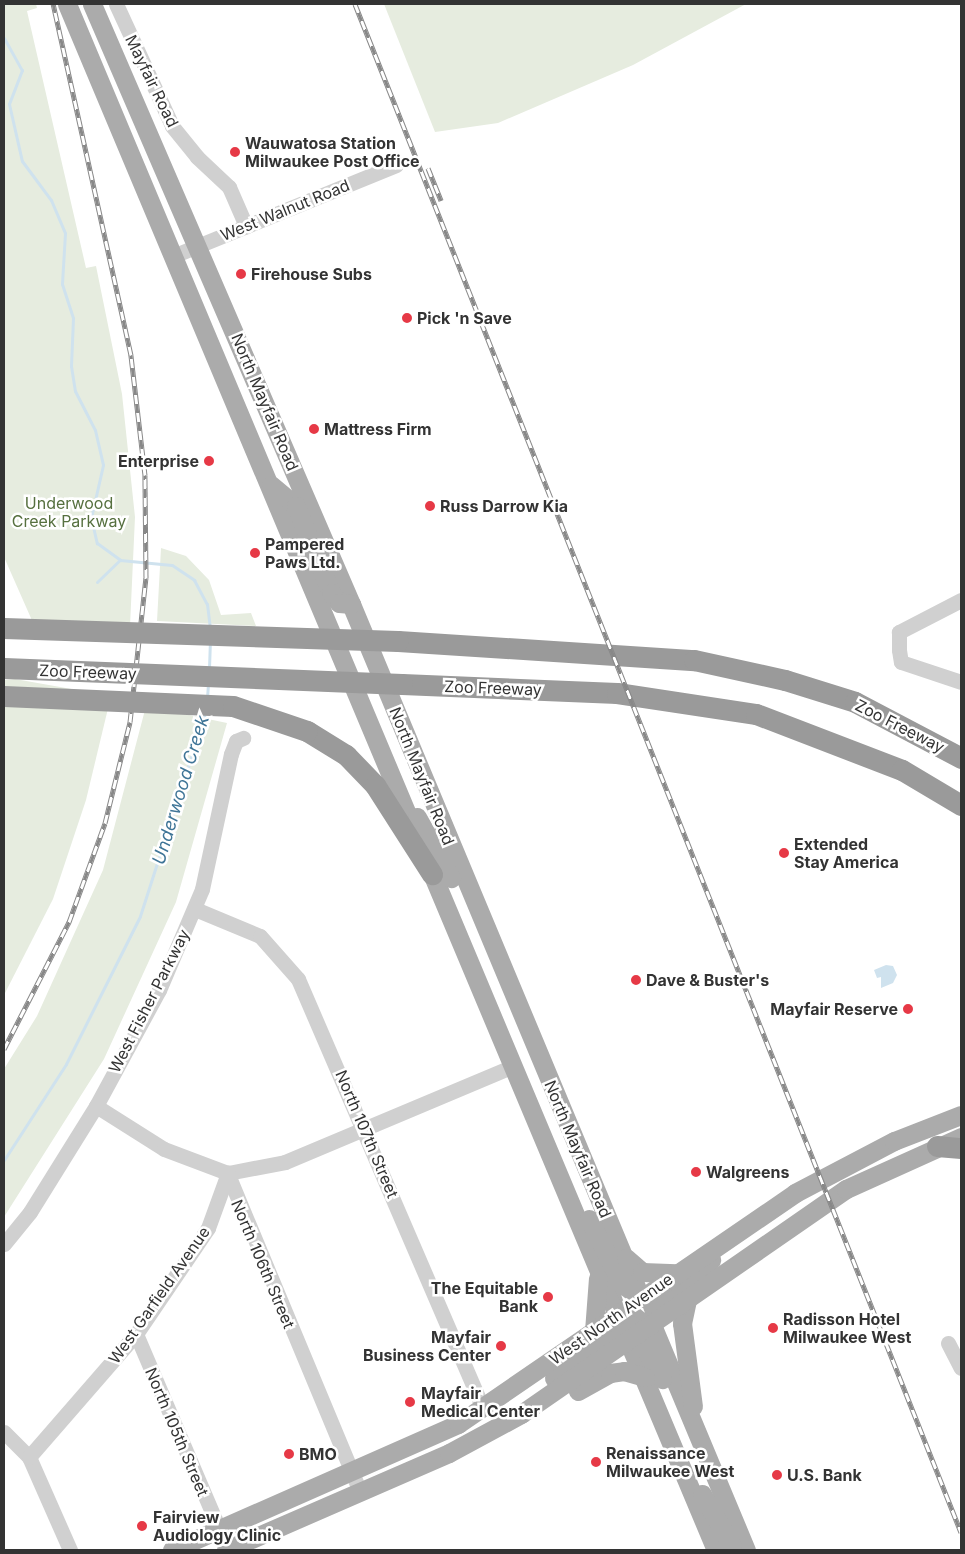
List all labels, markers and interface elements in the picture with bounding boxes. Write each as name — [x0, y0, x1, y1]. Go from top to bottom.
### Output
street label: Mayfair Road — [121, 32, 183, 130]
place label: Wauwatosa Station Milwaukee Post Office — [245, 133, 420, 171]
marker: Wauwatosa Station Milwaukee Post Office — [229, 146, 241, 158]
street label: West Walnut Road — [218, 175, 352, 245]
place label: Firehouse Subs — [251, 264, 372, 284]
marker: Firehouse Subs — [235, 268, 247, 280]
place label: Pick 'n Save — [417, 308, 512, 328]
marker: Pick 'n Save — [401, 312, 413, 324]
street label: North Mayfair Road — [227, 331, 303, 473]
place label: Mattress Firm — [324, 419, 432, 439]
marker: Mattress Firm — [308, 423, 320, 435]
place label: Enterprise — [118, 451, 199, 471]
marker: Enterprise — [203, 455, 215, 467]
park label: Underwood Creek Parkway — [12, 493, 126, 531]
place label: Russ Darrow Kia — [440, 496, 568, 516]
marker: Russ Darrow Kia — [424, 500, 436, 512]
place label: Pampered Paws Ltd. — [265, 534, 344, 572]
marker: Pampered Paws Ltd. — [249, 547, 261, 559]
street label: Zoo Freeway — [39, 661, 137, 683]
street label: Zoo Freeway — [444, 677, 542, 699]
street label: Zoo Freeway — [852, 695, 948, 757]
street label: North Mayfair Road — [386, 704, 458, 848]
water label: Underwood Creek — [148, 713, 214, 867]
place label: Extended Stay America — [794, 834, 899, 872]
marker: Extended Stay America — [778, 847, 790, 859]
street label: West Fisher Parkway — [104, 926, 194, 1076]
place label: Dave & Buster's — [646, 970, 769, 990]
marker: Dave & Buster's — [630, 974, 642, 986]
place label: Mayfair Reserve — [770, 999, 898, 1019]
marker: Mayfair Reserve — [902, 1003, 914, 1015]
street label: North 107th Street — [331, 1067, 403, 1201]
street label: North Mayfair Road — [540, 1078, 616, 1220]
place label: Walgreens — [706, 1162, 790, 1182]
marker: Walgreens — [690, 1166, 702, 1178]
street label: North 106th Street — [227, 1197, 299, 1331]
street label: West Garfield Avenue — [104, 1223, 214, 1367]
street label: West North Avenue — [546, 1269, 676, 1369]
place label: The Equitable Bank — [431, 1278, 538, 1316]
marker: The Equitable Bank — [542, 1291, 554, 1303]
place label: Radisson Hotel Milwaukee West — [783, 1309, 911, 1347]
marker: Radisson Hotel Milwaukee West — [767, 1322, 779, 1334]
place label: Mayfair Business Center — [363, 1327, 491, 1365]
marker: Mayfair Business Center — [495, 1340, 507, 1352]
street label: North 105th Street — [141, 1365, 213, 1499]
place label: Mayfair Medical Center — [421, 1383, 540, 1421]
marker: Mayfair Medical Center — [403, 1395, 417, 1409]
place label: Renaissance Milwaukee West — [606, 1443, 734, 1481]
place label: BMO — [299, 1444, 337, 1464]
marker: BMO — [283, 1448, 295, 1460]
marker: Renaissance Milwaukee West — [590, 1456, 602, 1468]
place label: U.S. Bank — [787, 1465, 862, 1485]
marker: U.S. Bank — [771, 1469, 783, 1481]
place label: Fairview Audiology Clinic — [153, 1507, 281, 1545]
marker: Fairview Audiology Clinic — [135, 1519, 149, 1533]

